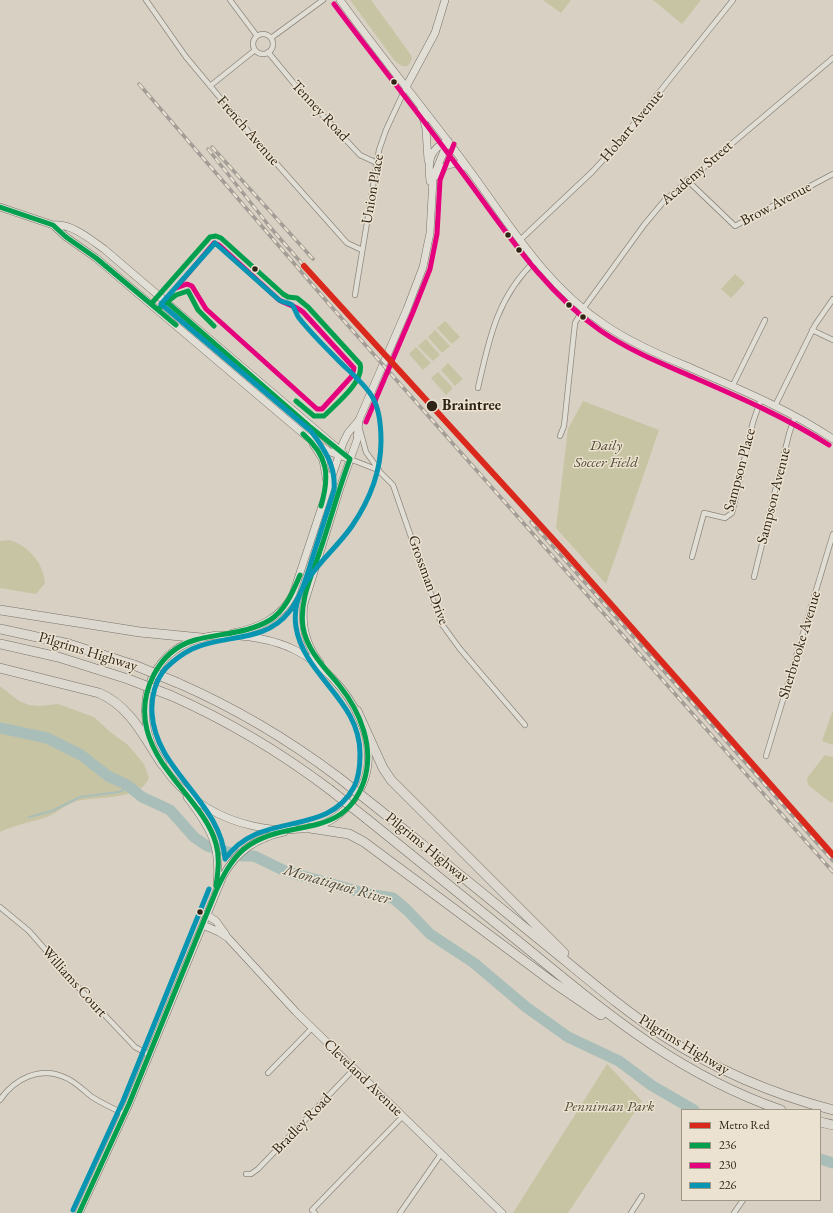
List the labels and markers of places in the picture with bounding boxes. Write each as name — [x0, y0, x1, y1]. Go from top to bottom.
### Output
unlabelled marker — [389, 77, 399, 87]
unlabelled marker — [503, 230, 513, 240]
unlabelled marker — [514, 245, 524, 255]
unlabelled marker — [250, 264, 260, 274]
unlabelled marker — [564, 300, 574, 310]
unlabelled marker — [578, 312, 588, 322]
place label: Braintree — [442, 397, 501, 415]
marker: Braintree — [425, 399, 439, 413]
unlabelled marker — [195, 907, 205, 917]

